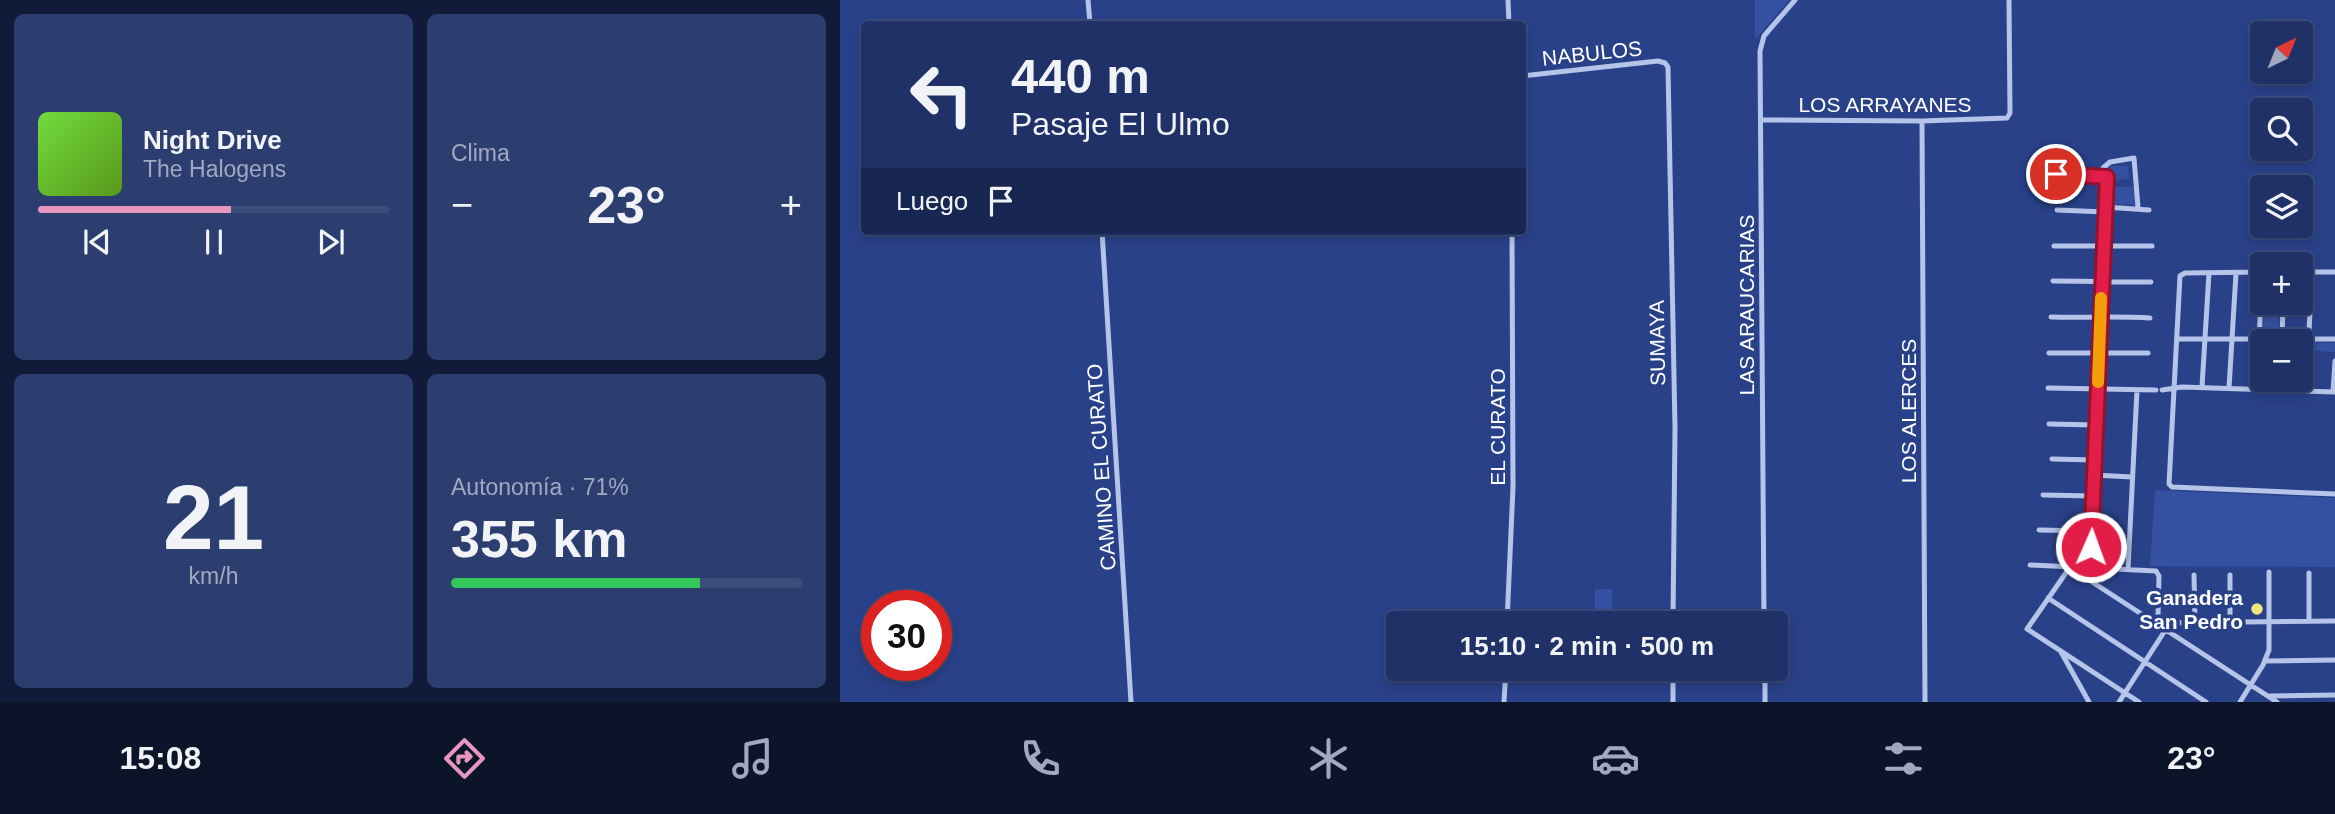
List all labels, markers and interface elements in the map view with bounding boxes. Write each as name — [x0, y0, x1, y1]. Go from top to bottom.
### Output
north arrow — [2250, 21, 2314, 84]
map controls — [2250, 21, 2313, 392]
street label: NABULOS — [1541, 36, 1643, 70]
icon: left — [896, 49, 987, 140]
text: 440 m — [1011, 49, 1150, 103]
street label: LOS ARRAYANES — [1798, 93, 1972, 116]
button: search — [2250, 98, 2313, 161]
text: Pasaje El Ulmo — [1011, 106, 1230, 142]
text: Night Drive — [143, 125, 282, 155]
text: Clima — [451, 140, 510, 166]
pin — [2026, 144, 2086, 204]
icon: arrive — [2037, 155, 2075, 193]
text: The Halogens — [143, 156, 286, 182]
button: layers — [2250, 175, 2313, 238]
text: 23° — [587, 176, 666, 234]
icon: arrive — [982, 182, 1020, 220]
text: − — [451, 184, 473, 226]
text: + — [780, 184, 802, 226]
text: Luego — [896, 186, 968, 216]
street label: LAS ARAUCARIAS — [1735, 215, 1758, 395]
icon: previous — [78, 223, 116, 261]
icon: pause — [195, 223, 233, 261]
icon: next — [312, 223, 350, 261]
button: + — [2250, 252, 2313, 315]
street label: SUMAYA — [1645, 300, 1669, 386]
button: − — [2250, 329, 2313, 392]
street label: LOS ALERCES — [1897, 339, 1920, 483]
street label: CAMINO EL CURATO — [1082, 363, 1120, 571]
street label: EL CURATO — [1486, 368, 1509, 486]
text: 21 — [163, 467, 264, 568]
text: Autonomía · 71% — [451, 474, 629, 500]
text: 355 km — [451, 510, 627, 568]
position arrow — [2054, 510, 2128, 584]
text: km/h — [189, 563, 238, 589]
place label: Ganadera San Pedro — [2139, 586, 2243, 633]
speed limit sign: 30 — [861, 590, 952, 681]
marker: Ganadera San Pedro — [2249, 601, 2265, 617]
text: 15:10 · 2 min · 500 m — [1460, 631, 1714, 661]
icon: directions — [440, 734, 489, 783]
icon: music — [728, 734, 777, 783]
icon: phone — [1016, 734, 1065, 783]
icon: climate — [1304, 734, 1353, 783]
icon: car — [1591, 734, 1640, 783]
icon: filters — [1879, 734, 1928, 783]
text: 15:08 — [119, 740, 201, 776]
text: 23° — [2167, 740, 2216, 776]

